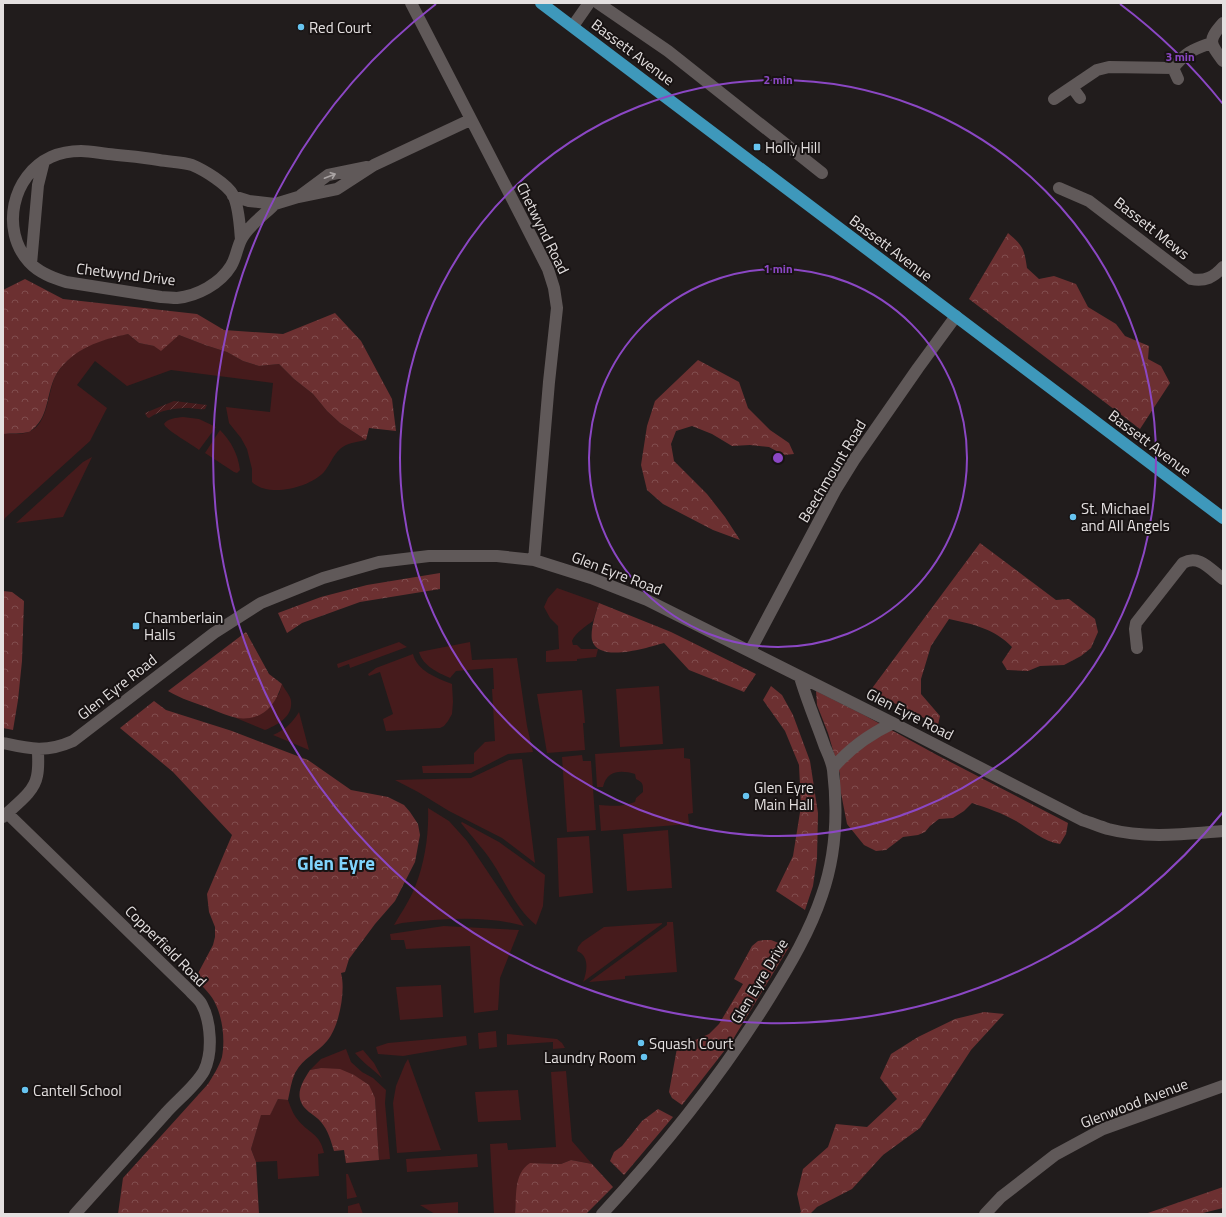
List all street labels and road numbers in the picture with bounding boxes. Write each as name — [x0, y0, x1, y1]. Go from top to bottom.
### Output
street label: Bassett Avenue — [587, 13, 679, 91]
street label: Chetwynd Road — [511, 178, 575, 278]
street label: Bassett Mews — [1109, 191, 1195, 265]
street label: Bassett Avenue — [845, 209, 937, 287]
street label: Chetwynd Drive — [75, 257, 177, 291]
street label: Bassett Avenue — [1104, 404, 1196, 482]
street label: Beechmount Road — [792, 415, 872, 527]
street label: Glen Eyre Road — [568, 545, 666, 601]
street label: Glen Eyre Road — [72, 649, 162, 725]
street label: Glen Eyre Road — [862, 682, 958, 746]
street label: Copperfield Road — [120, 900, 212, 992]
street label: Glen Eyre Drive — [724, 934, 794, 1028]
street label: Glenwood Avenue — [1077, 1072, 1191, 1134]

